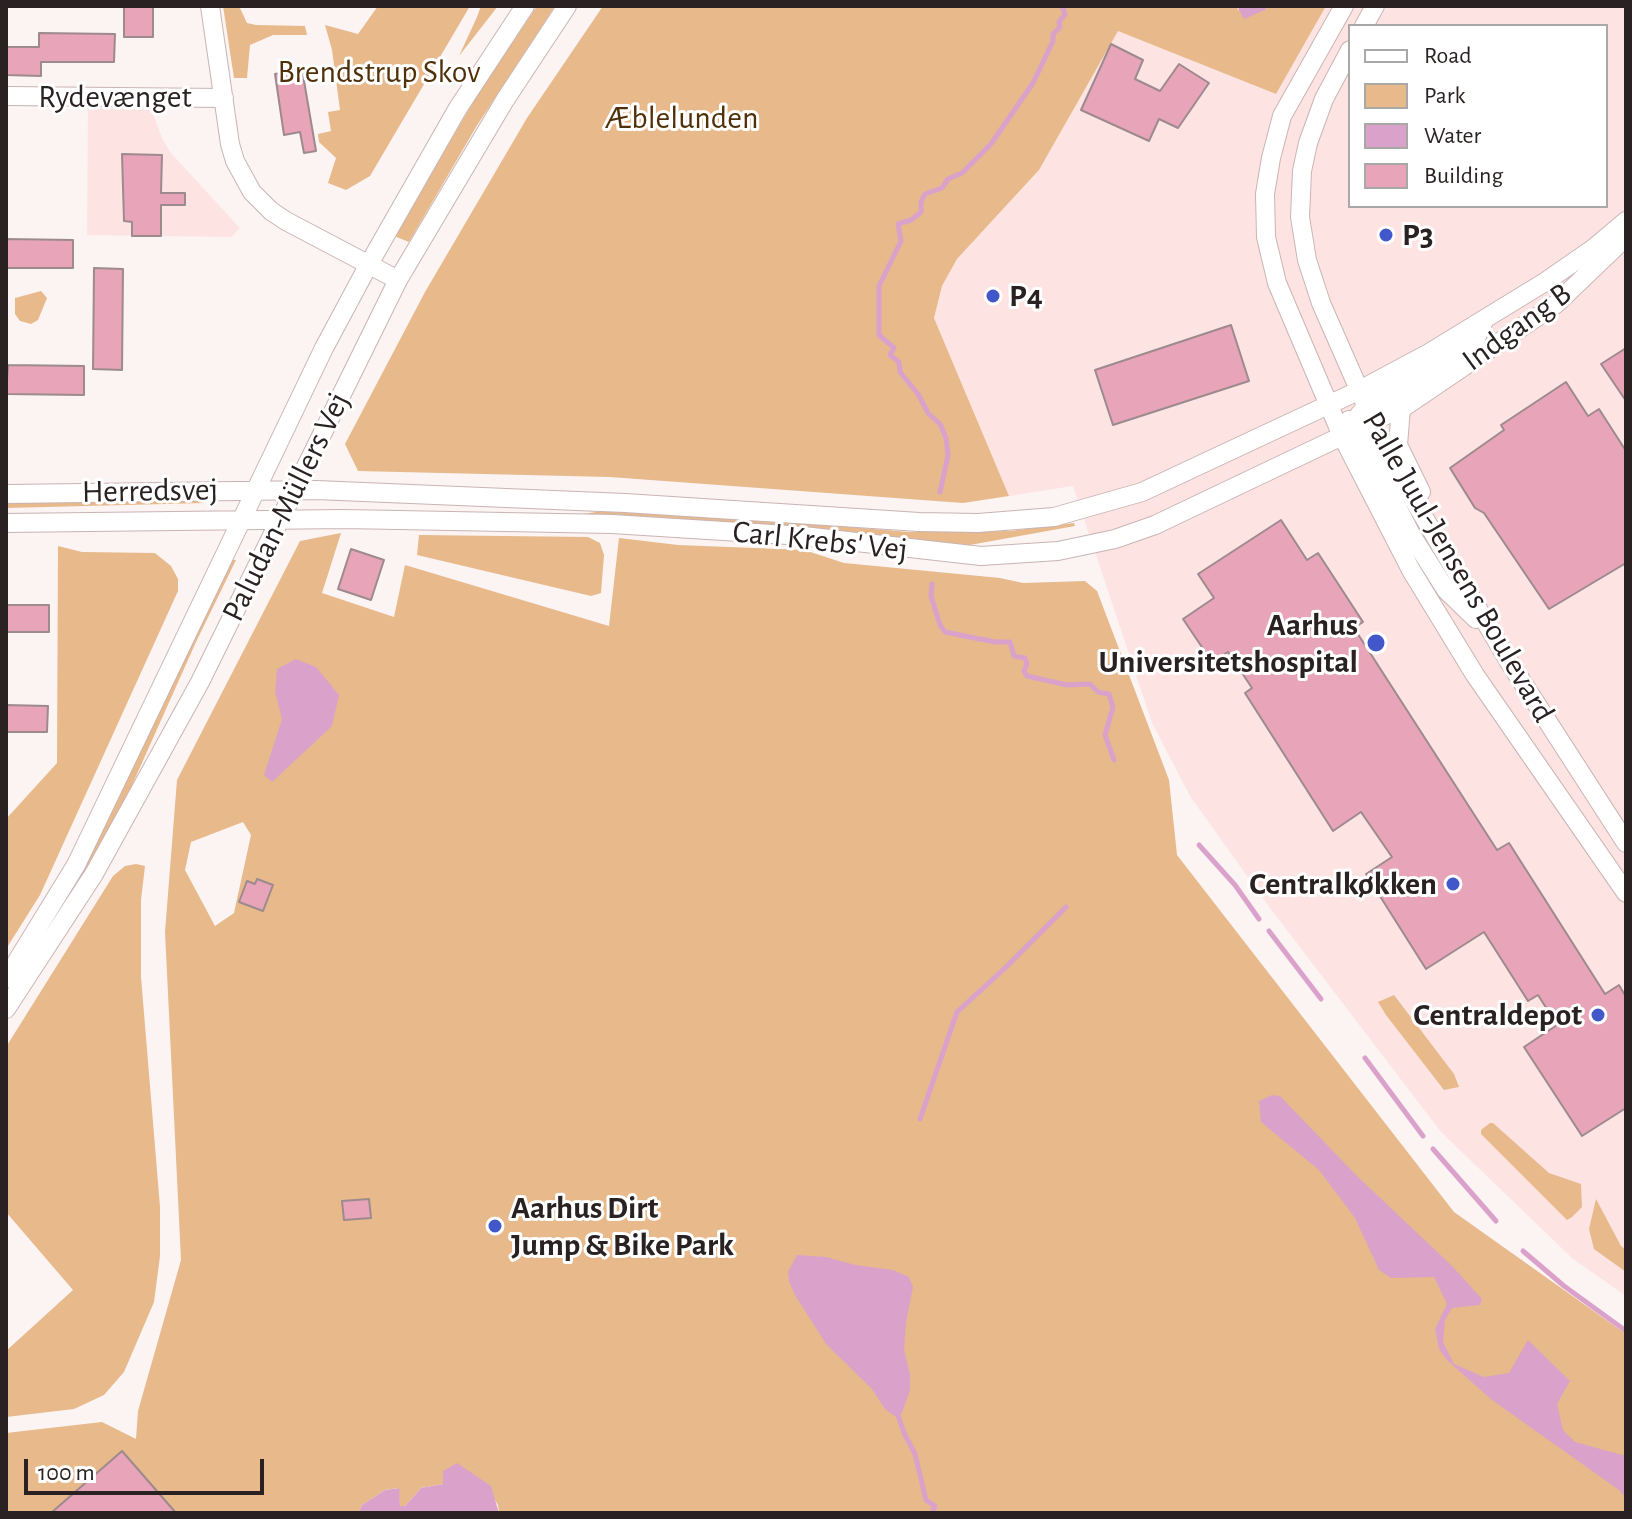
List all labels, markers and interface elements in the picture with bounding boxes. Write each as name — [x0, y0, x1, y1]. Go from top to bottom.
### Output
legend — [1348, 24, 1608, 208]
text: Road — [1424, 44, 1472, 68]
park label: Brendstrup Skov — [278, 53, 480, 91]
street label: Rydevænget — [38, 78, 192, 116]
text: Park — [1424, 84, 1465, 108]
park label: Æblelunden — [605, 99, 759, 137]
text: Water — [1424, 124, 1481, 148]
text: Building — [1424, 164, 1503, 188]
place label: P3 — [1402, 216, 1433, 254]
marker: P3 — [1377, 226, 1395, 244]
street label: Indgang B — [1455, 275, 1579, 379]
place label: P4 — [1009, 277, 1043, 315]
marker: P4 — [984, 287, 1002, 305]
street label: Paludan-Müllers Vej — [214, 386, 358, 628]
street label: Palle Juul-Jensens Boulevard — [1353, 405, 1563, 729]
street label: Herredsvej — [82, 471, 218, 511]
street label: Carl Krebs' Vej — [731, 513, 909, 569]
place label: Aarhus Universitetshospital — [1099, 606, 1358, 681]
marker: Aarhus Universitetshospital — [1365, 632, 1387, 654]
place label: Centralkøkken — [1249, 865, 1437, 903]
marker: Centralkøkken — [1444, 875, 1462, 893]
place label: Centraldepot — [1413, 996, 1582, 1034]
marker: Centraldepot — [1589, 1006, 1607, 1024]
place label: Aarhus Dirt Jump & Bike Park — [511, 1189, 734, 1264]
marker: Aarhus Dirt Jump & Bike Park — [486, 1217, 504, 1235]
scale bar — [28, 1443, 268, 1493]
text: 100 m — [38, 1461, 95, 1485]

